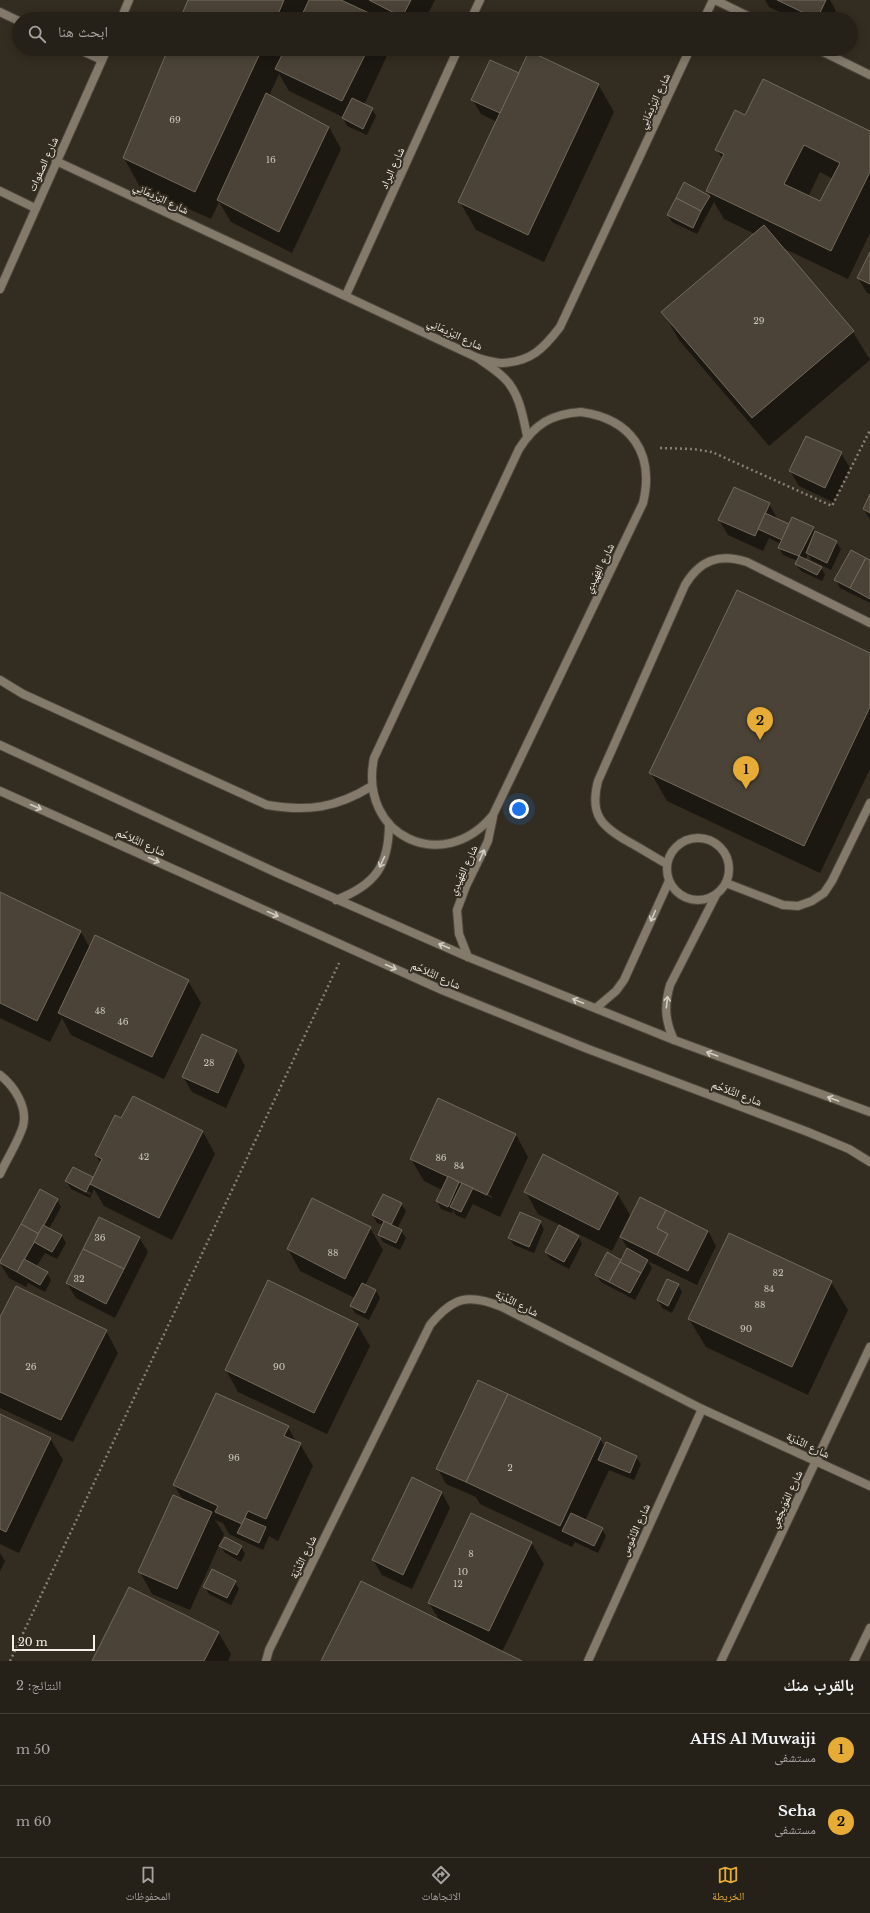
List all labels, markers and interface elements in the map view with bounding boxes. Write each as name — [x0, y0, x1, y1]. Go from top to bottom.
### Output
search box — [12, 12, 858, 56]
text: ابحث هنا — [58, 22, 108, 41]
icon: search — [26, 23, 48, 45]
street label: شارع البَرْدِمَانِي — [635, 71, 675, 132]
house number: 69 — [169, 114, 181, 125]
street label: شارع الصفوات — [25, 135, 61, 193]
street label: شارع البراد — [377, 145, 407, 191]
house number: 16 — [266, 154, 276, 165]
street label: شارع البَرْدِمَانِي — [130, 179, 191, 219]
street label: شارع البَرْدِمَانِي — [424, 315, 485, 355]
house number: 29 — [753, 315, 765, 326]
street label: شارع الفِهَيدِي — [581, 541, 619, 596]
pin: 2 — [747, 707, 773, 740]
pin: 1 — [733, 756, 759, 789]
your location — [509, 799, 529, 819]
one-way arrow — [29, 804, 41, 811]
street label: شارع التَّلاَحُم — [114, 825, 168, 860]
street label: شارع الفِهَيدِي — [445, 843, 482, 898]
one-way arrow — [478, 850, 486, 862]
one-way arrow — [378, 856, 385, 868]
one-way arrow — [148, 857, 160, 864]
one-way arrow — [266, 910, 278, 918]
one-way arrow — [649, 910, 656, 922]
one-way arrow — [439, 942, 451, 950]
street label: شارع التَّلاَحُم — [409, 958, 463, 993]
one-way arrow — [385, 964, 397, 971]
one-way arrow — [663, 996, 670, 1009]
one-way arrow — [572, 997, 584, 1004]
house number: 48 — [95, 1005, 105, 1016]
house number: 46 — [117, 1016, 129, 1027]
one-way arrow — [706, 1049, 718, 1057]
house number: 28 — [204, 1057, 215, 1068]
street label: شارع التَّلاَحُم — [710, 1077, 764, 1110]
one-way arrow — [827, 1095, 840, 1102]
house number: 42 — [139, 1151, 149, 1162]
house number: 86 — [435, 1152, 447, 1163]
house number: 84 — [454, 1160, 464, 1171]
house number: 36 — [94, 1232, 106, 1243]
house number: 88 — [328, 1247, 338, 1258]
house number: 82 — [773, 1267, 784, 1278]
house number: 32 — [73, 1273, 85, 1284]
house number: 84 — [764, 1283, 774, 1294]
street label: شارع النَّدْيَة — [493, 1287, 541, 1319]
house number: 88 — [755, 1299, 765, 1310]
house number: 90 — [740, 1323, 752, 1334]
house number: 26 — [25, 1361, 37, 1372]
house number: 90 — [273, 1361, 285, 1372]
street label: شارع النَّدْيَة — [784, 1429, 832, 1461]
house number: 96 — [228, 1452, 240, 1463]
house number: 2 — [507, 1462, 513, 1473]
street label: شارع المُوَيجْعِي — [767, 1468, 807, 1531]
street label: شارع النَّامُوس — [617, 1501, 653, 1559]
street label: شارع النَّدْيَة — [287, 1533, 319, 1581]
house number: 8 — [468, 1548, 474, 1559]
house number: 10 — [458, 1566, 468, 1577]
house number: 12 — [453, 1578, 463, 1589]
scale bar — [12, 1633, 95, 1652]
text: 20 m — [18, 1635, 48, 1649]
text: بالقرب منك — [783, 1675, 854, 1696]
text: النتائج: 2 — [16, 1677, 61, 1694]
text: AHS Al Muwaiji — [690, 1729, 816, 1748]
text: 50 m — [16, 1741, 50, 1758]
text: 1 — [838, 1741, 844, 1758]
text: مستشفى — [774, 1749, 816, 1766]
text: Seha — [778, 1801, 816, 1820]
text: 60 m — [16, 1813, 51, 1830]
text: 2 — [837, 1813, 845, 1830]
text: مستشفى — [774, 1821, 816, 1838]
tab: المحفوظات — [126, 1864, 170, 1907]
tab: الاتجاهات — [422, 1864, 461, 1907]
tab: الخريطة — [712, 1864, 744, 1907]

